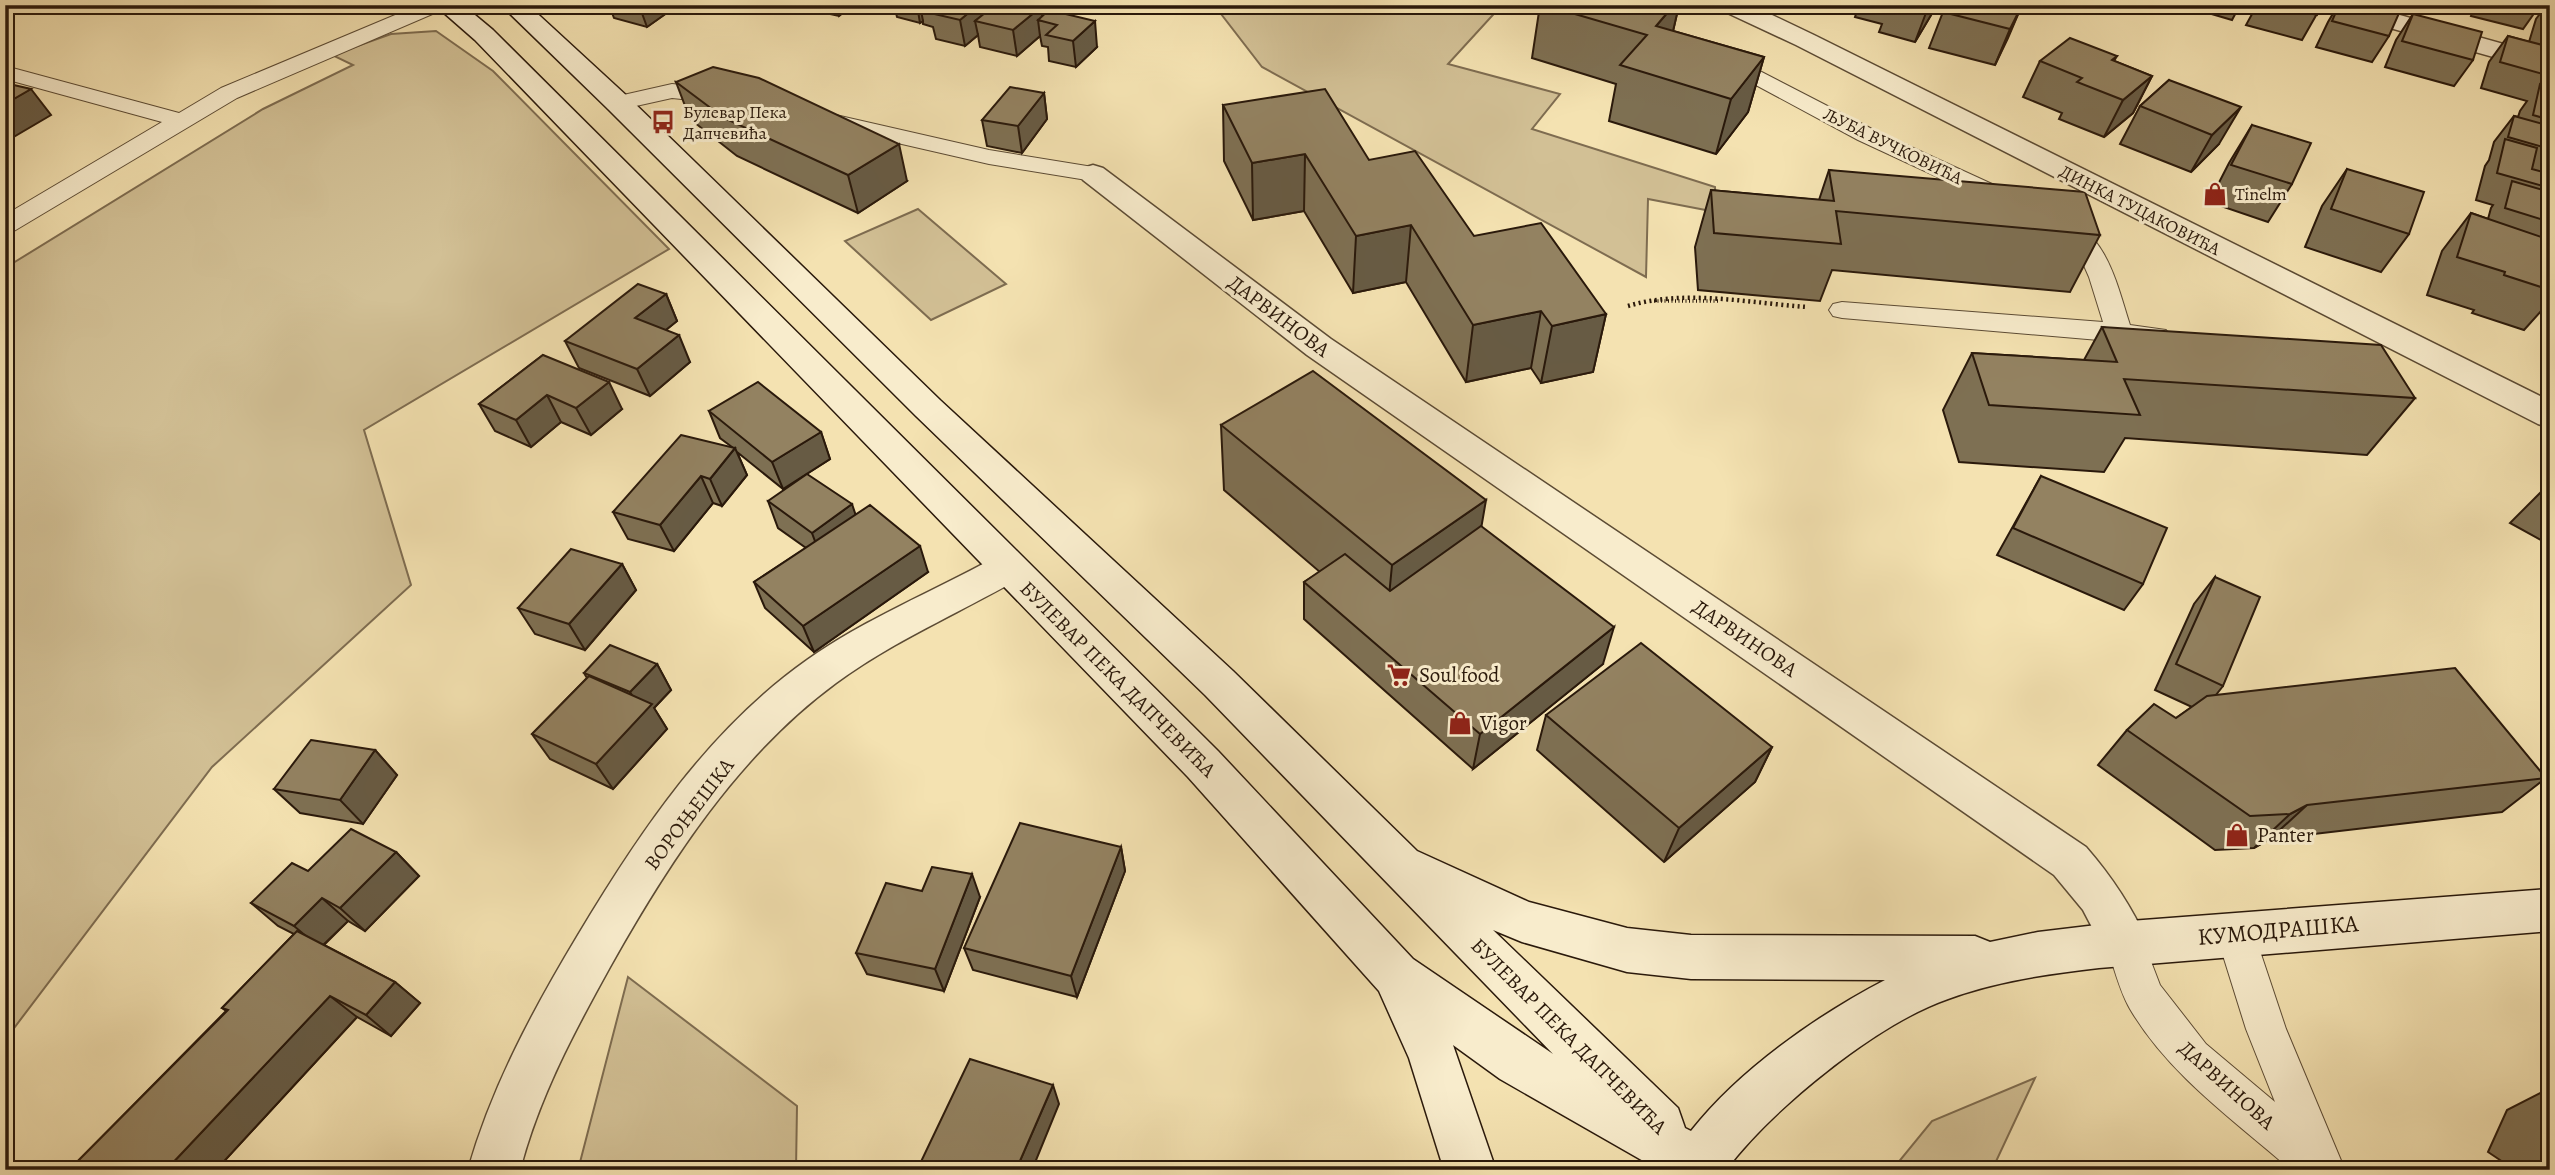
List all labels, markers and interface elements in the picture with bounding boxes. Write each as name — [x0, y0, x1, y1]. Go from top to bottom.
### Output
place label: Булевар Пека Дапчевића — [683, 100, 788, 145]
street label: ЉУБА ВУЧКОВИЋА — [1819, 102, 1967, 190]
bus stop icon: Булевар Пека Дапчевића — [649, 108, 677, 136]
street label: ДИНКА ТУЦАКОВИЋА — [2055, 159, 2225, 261]
shop icon: Tinelm — [2201, 180, 2229, 208]
place label: Tinelm — [2235, 182, 2287, 206]
street label: ДАРВИНОВА — [1222, 268, 1336, 364]
street label: БУЛЕВАР ПЕКА ДАПЧЕВИЋА — [1014, 575, 1223, 784]
street label: ДАРВИНОВА — [1687, 593, 1803, 684]
supermarket icon: Soul food — [1385, 661, 1413, 689]
place label: Soul food — [1419, 661, 1500, 689]
shop icon: Vigor — [1446, 709, 1474, 737]
place label: Vigor — [1479, 709, 1527, 737]
street label: ВОРОЊЕШКА — [638, 752, 741, 876]
shop icon: Panter — [2223, 821, 2251, 849]
place label: Panter — [2257, 821, 2314, 849]
street label: КУМОДРАШКА — [2196, 907, 2361, 953]
street label: БУЛЕВАР ПЕКА ДАПЧЕВИЋА — [1465, 932, 1674, 1141]
street label: ДАРВИНОВА — [2173, 1034, 2282, 1136]

